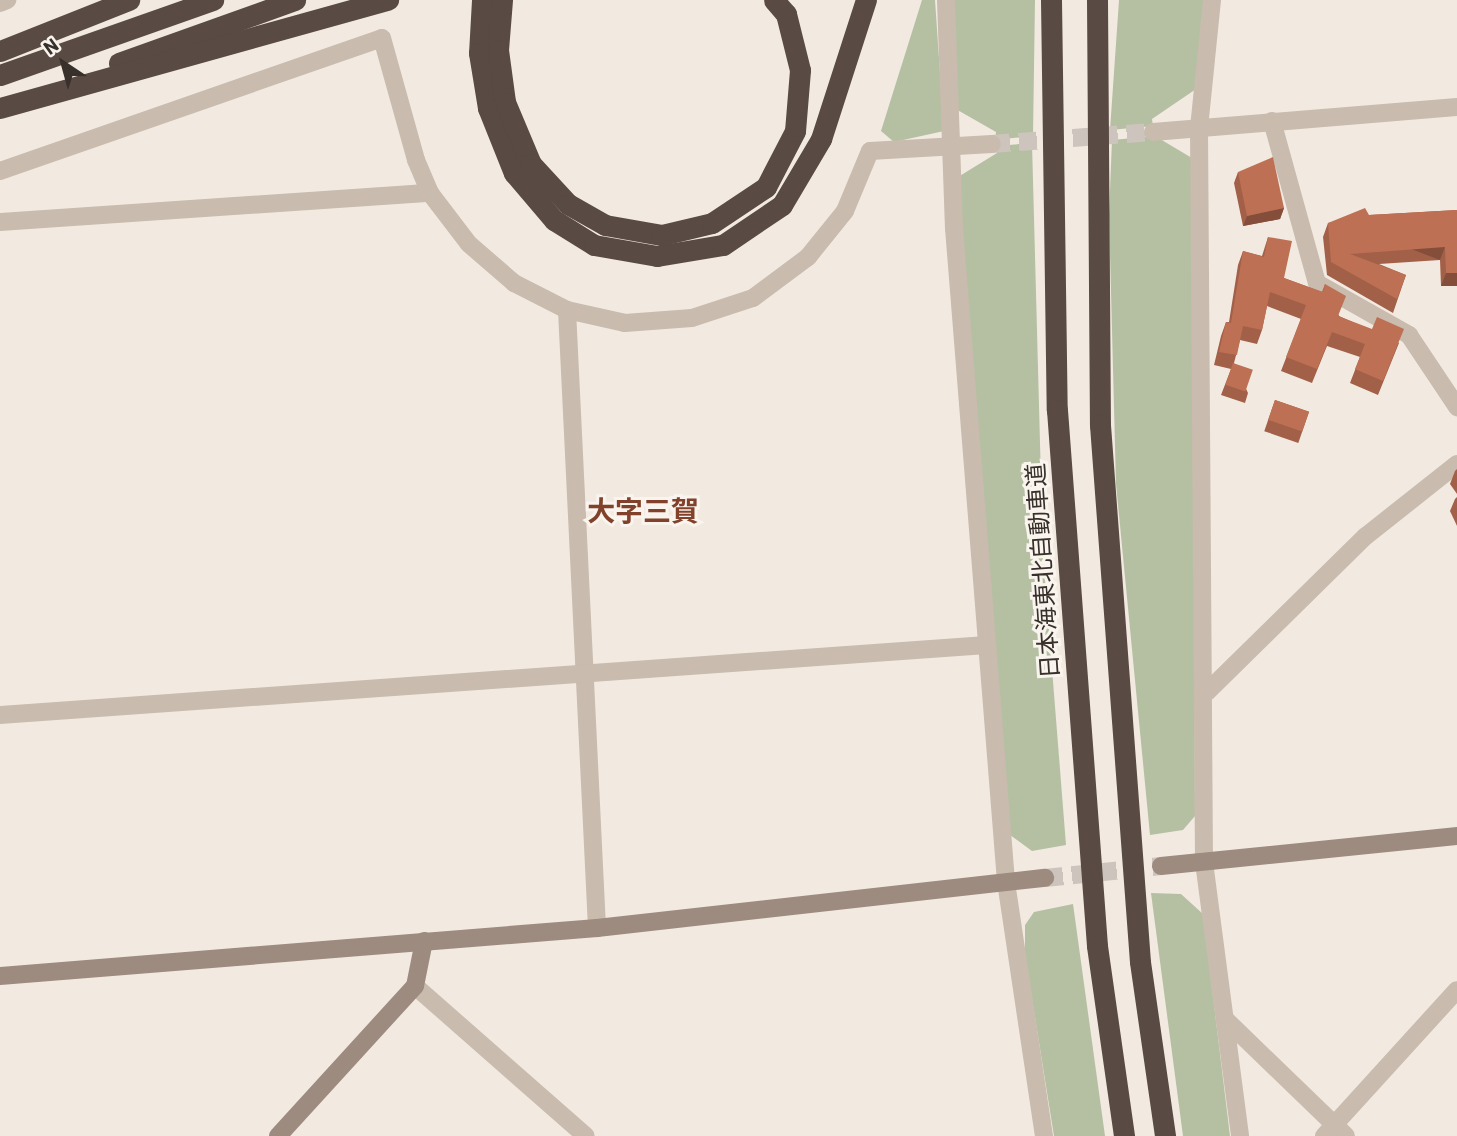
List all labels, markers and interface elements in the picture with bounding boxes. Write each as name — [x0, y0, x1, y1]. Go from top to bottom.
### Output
north arrow — [28, 28, 98, 98]
text: N — [38, 33, 62, 59]
street label: 日本海東北自動車道 — [1020, 462, 1064, 680]
district label: 大字三賀 — [587, 493, 699, 527]

